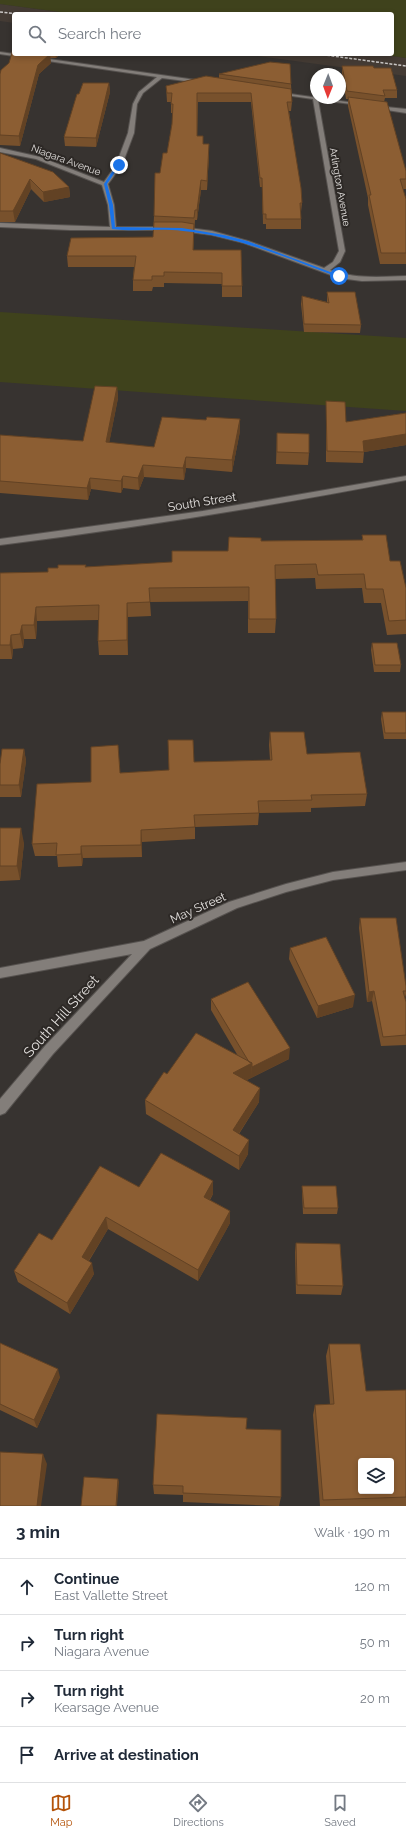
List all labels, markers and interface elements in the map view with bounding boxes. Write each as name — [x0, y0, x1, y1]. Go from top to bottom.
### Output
search box — [12, 12, 394, 56]
icon: search — [26, 23, 48, 45]
text: Search here — [58, 25, 141, 43]
north arrow — [310, 68, 346, 104]
street label: Niagara Avenue — [30, 142, 102, 178]
street label: Arlington Avenue — [328, 147, 352, 227]
route end — [110, 156, 128, 174]
route start — [330, 267, 348, 285]
street label: South Street — [167, 490, 237, 514]
street label: May Street — [168, 890, 228, 926]
street label: South Hill Street — [20, 972, 102, 1060]
map controls — [358, 1458, 394, 1494]
button: layers — [358, 1458, 394, 1494]
text: 3 min — [16, 1522, 60, 1542]
text: Walk · 190 m — [314, 1525, 390, 1540]
text: Continue — [54, 1570, 119, 1588]
icon: ahead — [16, 1576, 38, 1598]
text: 120 m — [354, 1579, 390, 1594]
text: East Vallette Street — [54, 1588, 168, 1603]
text: Turn right — [54, 1626, 124, 1644]
icon: right — [16, 1632, 38, 1654]
text: 50 m — [360, 1635, 390, 1650]
text: Niagara Avenue — [54, 1644, 149, 1659]
text: Turn right — [54, 1682, 124, 1700]
icon: right — [16, 1688, 38, 1710]
text: 20 m — [360, 1691, 390, 1706]
text: Kearsage Avenue — [54, 1700, 159, 1715]
icon: arrive — [16, 1744, 38, 1766]
text: Arrive at destination — [54, 1746, 199, 1764]
tab: Map — [50, 1792, 73, 1829]
tab: Directions — [173, 1792, 224, 1829]
tab: Saved — [324, 1792, 356, 1829]

